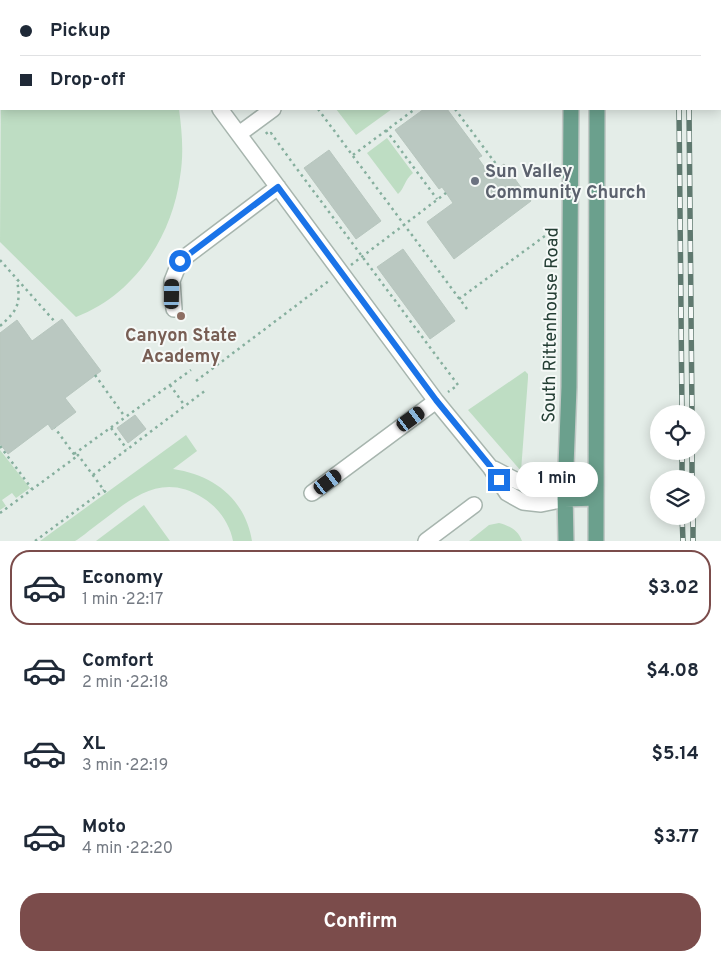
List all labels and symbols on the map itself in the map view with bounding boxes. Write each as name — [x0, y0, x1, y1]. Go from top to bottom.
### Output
place label: Sun Valley Community Church — [485, 161, 646, 205]
marker: Sun Valley Community Church — [469, 175, 481, 187]
street label: South Rittenhouse Road — [538, 227, 565, 423]
route start — [169, 250, 191, 272]
car — [164, 279, 179, 309]
marker: Canyon State Academy — [175, 310, 187, 322]
place label: Canyon State Academy — [125, 325, 237, 369]
car — [394, 404, 427, 434]
callout: 1 min — [516, 462, 599, 498]
car — [311, 467, 344, 497]
route end — [488, 469, 510, 491]

